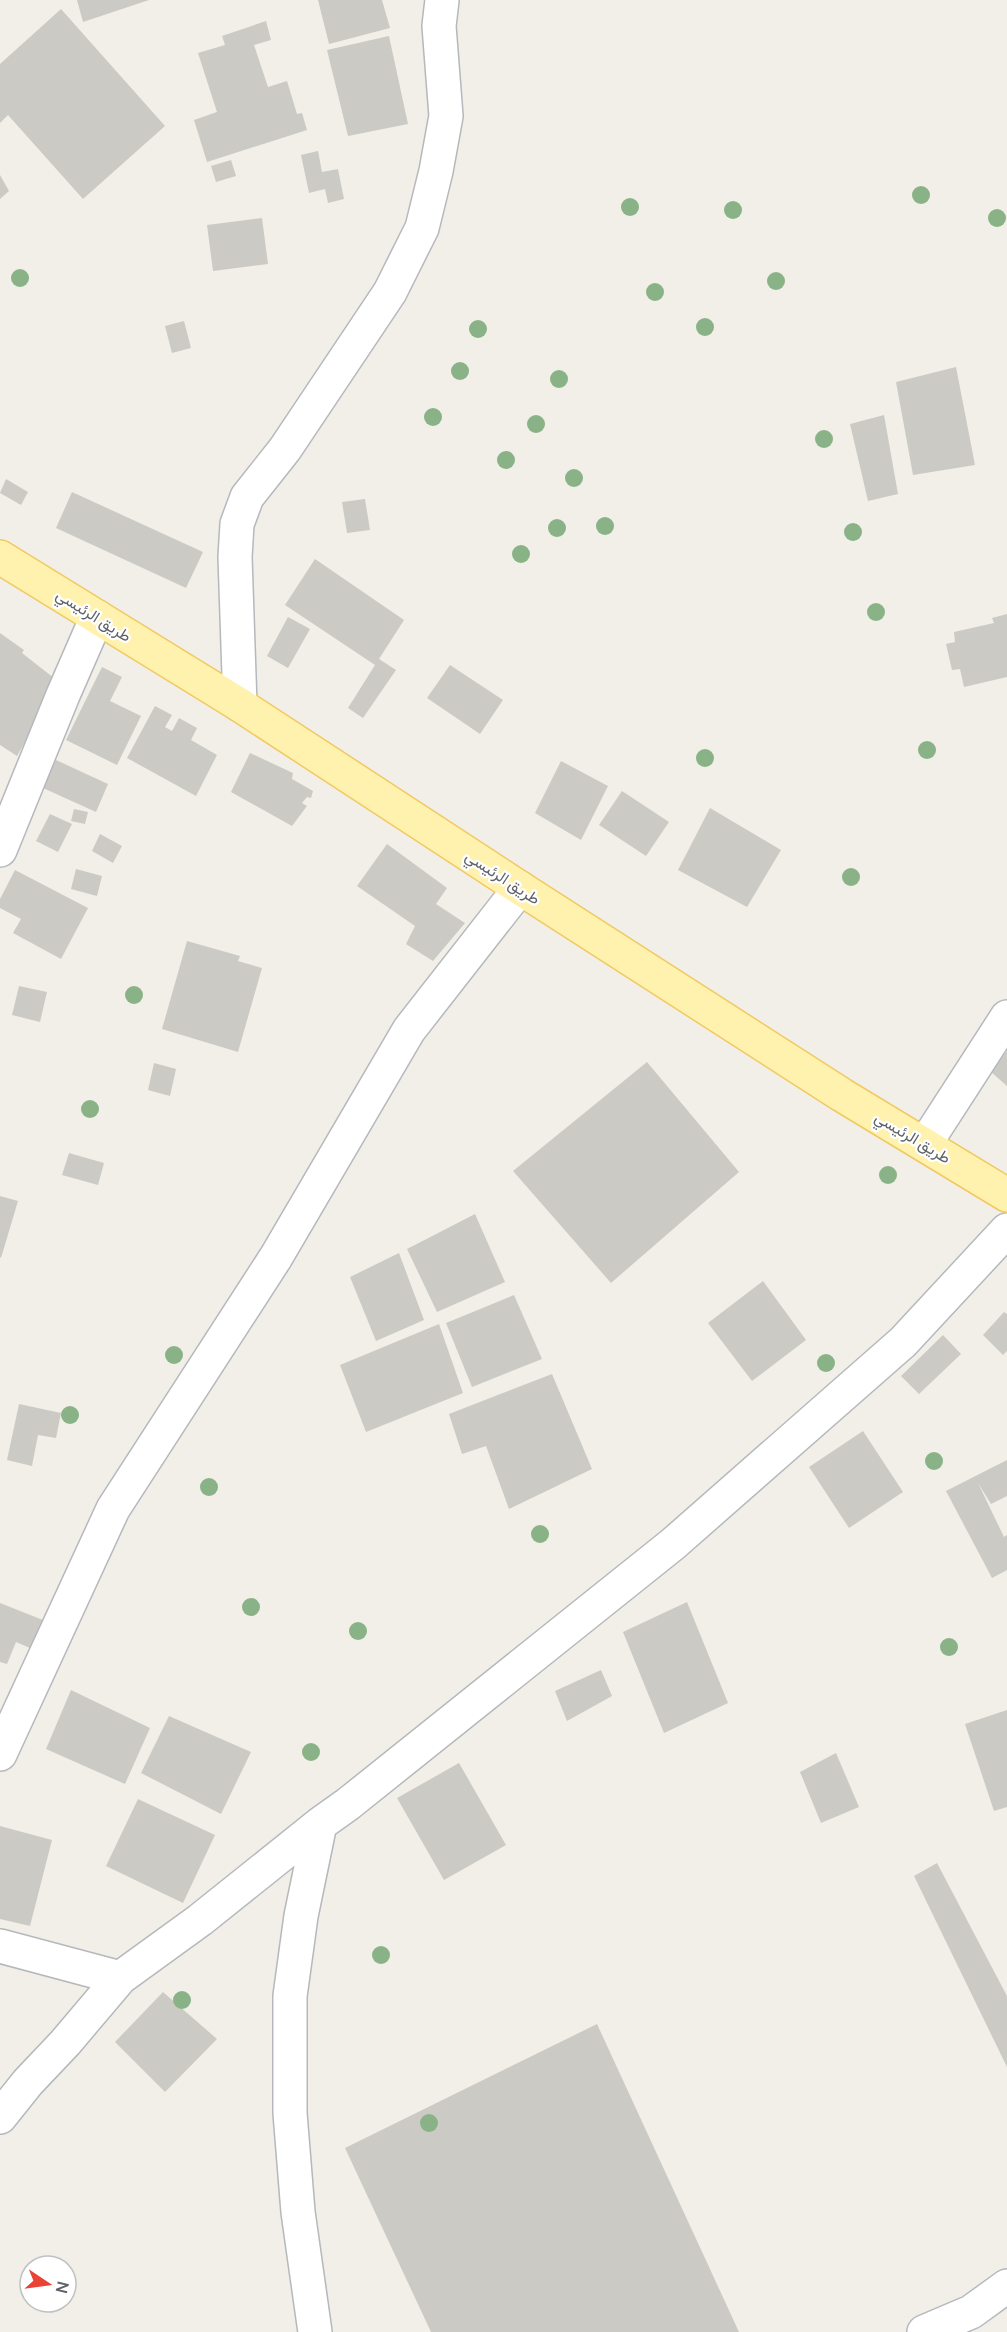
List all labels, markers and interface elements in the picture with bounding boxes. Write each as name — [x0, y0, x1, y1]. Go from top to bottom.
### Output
street label: طريق الرئيسي — [50, 583, 136, 649]
street label: طريق الرئيسي — [460, 845, 545, 912]
street label: طريق الرئيسي — [869, 1106, 955, 1171]
north arrow — [18, 2254, 78, 2314]
text: N — [51, 2279, 75, 2295]

